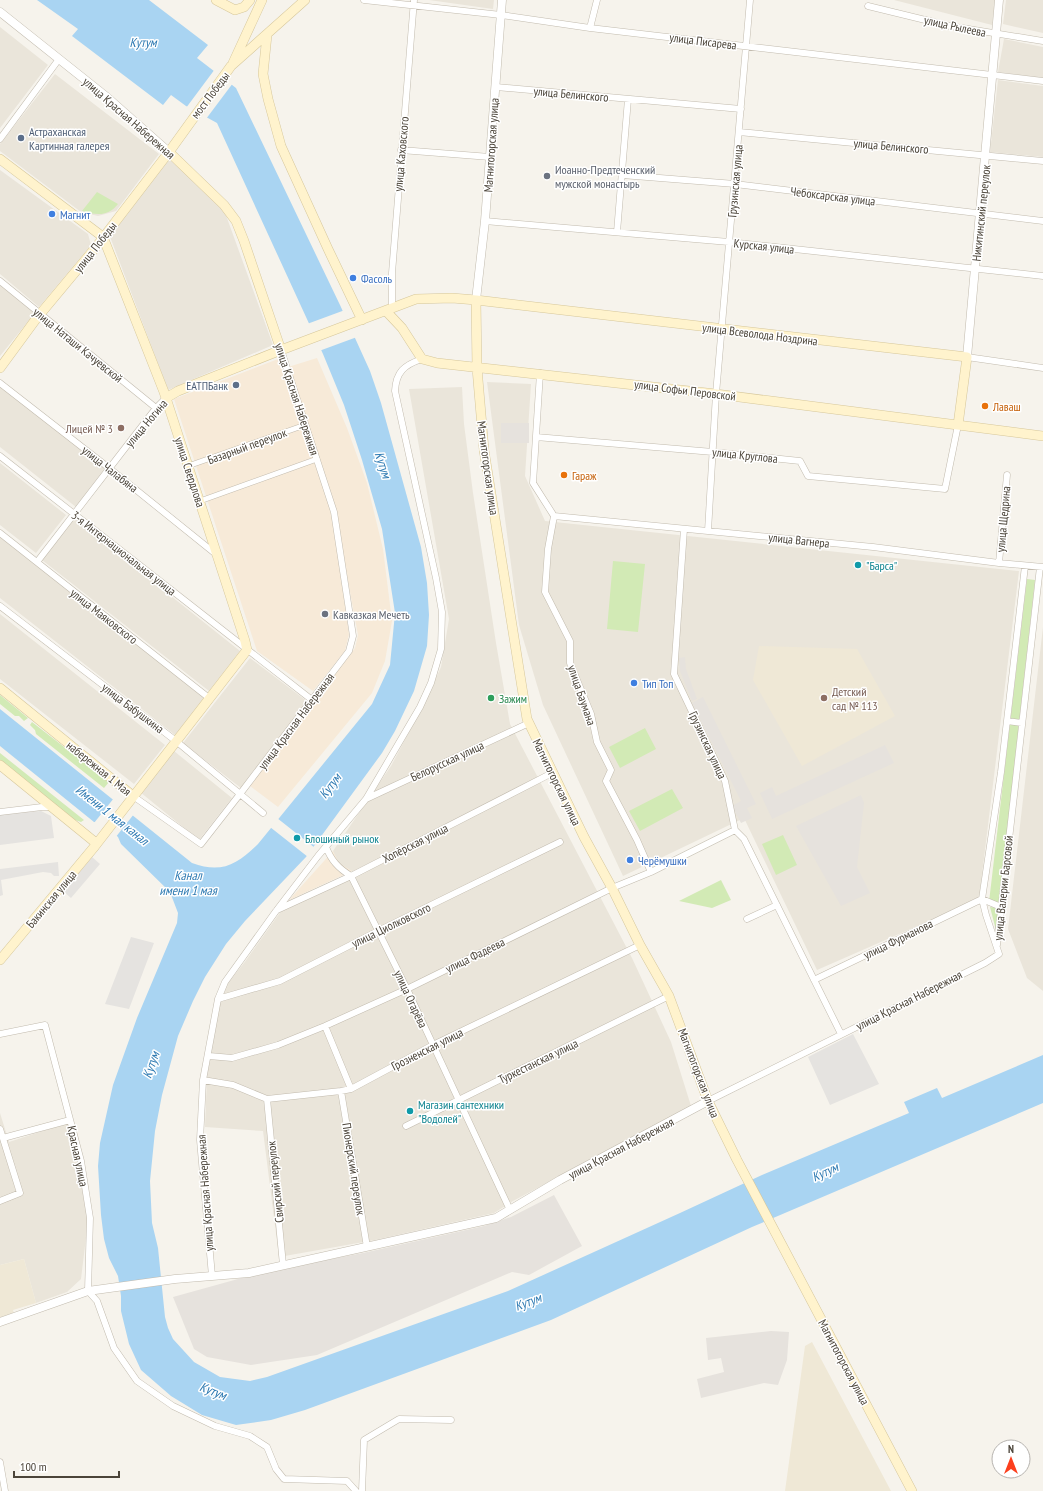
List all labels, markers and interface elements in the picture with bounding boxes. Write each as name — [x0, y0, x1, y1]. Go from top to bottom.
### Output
street label: улица Рылеева — [923, 12, 988, 40]
street label: улица Писарева — [669, 29, 738, 53]
water label: Кутум — [129, 34, 158, 51]
street label: мост Победы — [188, 69, 232, 121]
street label: улица Красная Набережная — [80, 74, 178, 162]
street label: улица Белинского — [533, 83, 609, 105]
street label: Магнитогорская улица — [480, 97, 502, 193]
street label: улица Каховского — [390, 116, 412, 192]
place label: Астраханская Картинная галерея — [29, 124, 110, 153]
marker: Астраханская Картинная галерея — [16, 133, 26, 143]
street label: улица Белинского — [853, 135, 929, 157]
street label: Грузинская улица — [724, 144, 746, 218]
place label: Иоанно-Предтеченский мужской монастырь — [555, 162, 655, 191]
street label: Никитинский переулок — [968, 164, 994, 262]
marker: Иоанно-Предтеченский мужской монастырь — [542, 171, 552, 181]
street label: Чебоксарская улица — [790, 183, 877, 209]
place label: Магнит — [60, 207, 90, 222]
marker: Магнит — [47, 209, 57, 219]
street label: улица Победы — [71, 219, 119, 275]
street label: Курская улица — [733, 235, 795, 257]
place label: Фасоль — [361, 271, 393, 286]
marker: Фасоль — [348, 273, 358, 283]
street label: улица Наташи Качуевской — [30, 304, 126, 386]
street label: улица Всеволода Ноздрина — [701, 319, 819, 349]
street label: улица Красная Набережная — [272, 341, 322, 457]
street label: улица Софьи Перовской — [633, 376, 737, 404]
place label: ЕАТПБанк — [186, 378, 228, 393]
marker: ЕАТПБанк — [231, 380, 241, 390]
street label: улица Ногина — [122, 396, 170, 450]
place label: Лаваш — [992, 399, 1021, 414]
marker: Лаваш — [980, 401, 990, 411]
street label: Магнитогорская улица — [474, 420, 502, 516]
place label: Лицей № 3 — [65, 421, 113, 436]
marker: Лицей № 3 — [116, 423, 126, 433]
street label: Базарный переулок — [205, 425, 289, 467]
street label: улица Свердлова — [172, 435, 208, 509]
street label: улица Чалабяна — [79, 442, 141, 496]
street label: улица Круглова — [712, 444, 779, 466]
water label: Кутум — [371, 449, 396, 482]
place label: Гараж — [572, 468, 597, 483]
marker: Гараж — [559, 470, 569, 480]
street label: улица Щедрина — [993, 485, 1013, 553]
street label: 3-я Интернациональная улица — [69, 507, 179, 599]
street label: улица Вагнера — [768, 529, 830, 551]
place label: "Барса" — [866, 558, 897, 573]
marker: "Барса" — [853, 560, 863, 570]
street label: улица Маяковского — [67, 585, 141, 647]
place label: Кавказкая Мечеть — [333, 607, 410, 622]
marker: Кавказкая Мечеть — [320, 609, 330, 619]
street label: улица Баумана — [565, 663, 599, 727]
street label: улица Красная Набережная — [255, 669, 337, 772]
place label: Тип Топ — [642, 676, 673, 691]
marker: Тип Топ — [629, 678, 639, 688]
street label: улица Бабушкина — [99, 680, 167, 736]
place label: Детский сад № 113 — [832, 684, 878, 713]
place label: Зажим — [499, 691, 527, 706]
marker: Зажим — [486, 693, 496, 703]
marker: Детский сад № 113 — [819, 693, 829, 703]
street label: Грузинская улица — [686, 709, 730, 781]
street label: Магнитогорская улица — [530, 736, 585, 828]
street label: набережная 1 Мая — [64, 737, 135, 799]
street label: Белорусская улица — [408, 737, 486, 785]
water label: Кутум — [315, 769, 346, 802]
water label: Имени 1 мая канал — [72, 781, 153, 850]
street label: Хопёрская улица — [380, 820, 450, 866]
place label: Блошиный рынок — [305, 831, 379, 846]
marker: Блошиный рынок — [292, 833, 302, 843]
street label: улица Валерии Барсовой — [990, 835, 1016, 941]
place label: Черёмушки — [638, 853, 687, 868]
marker: Черёмушки — [625, 855, 635, 865]
street label: Бакинская улица — [23, 867, 80, 931]
water label: Канал имени 1 мая — [159, 867, 218, 899]
street label: улица Циолковского — [349, 899, 433, 951]
street label: улица Фурманова — [861, 916, 935, 962]
street label: улица Фадеева — [443, 934, 507, 976]
street label: улица Красная Набережная — [853, 967, 965, 1033]
street label: улица Огарёва — [391, 968, 431, 1030]
street label: Грозненская улица — [389, 1024, 466, 1074]
street label: Магнитогорская улица — [675, 1026, 723, 1120]
street label: Туркестанская улица — [496, 1035, 580, 1087]
water label: Кутум — [139, 1048, 164, 1081]
place label: Магазин сантехники "Водолей" — [418, 1097, 504, 1126]
marker: Магазин сантехники "Водолей" — [405, 1106, 415, 1116]
street label: улица Красная Набережная — [566, 1114, 677, 1182]
street label: Пионерский переулок — [339, 1122, 369, 1217]
street label: Красная улица — [64, 1124, 92, 1188]
street label: улица Красная Набережная — [193, 1134, 217, 1252]
street label: Свирский переулок — [263, 1140, 287, 1224]
water label: Кутум — [809, 1158, 842, 1185]
water label: Кутум — [512, 1289, 545, 1315]
street label: Магнитогорская улица — [815, 1317, 873, 1407]
water label: Кутум — [197, 1378, 230, 1404]
north arrow — [991, 1439, 1031, 1479]
text: N — [1008, 1442, 1014, 1456]
scale bar — [14, 1453, 119, 1479]
text: 100 m — [20, 1459, 47, 1474]

